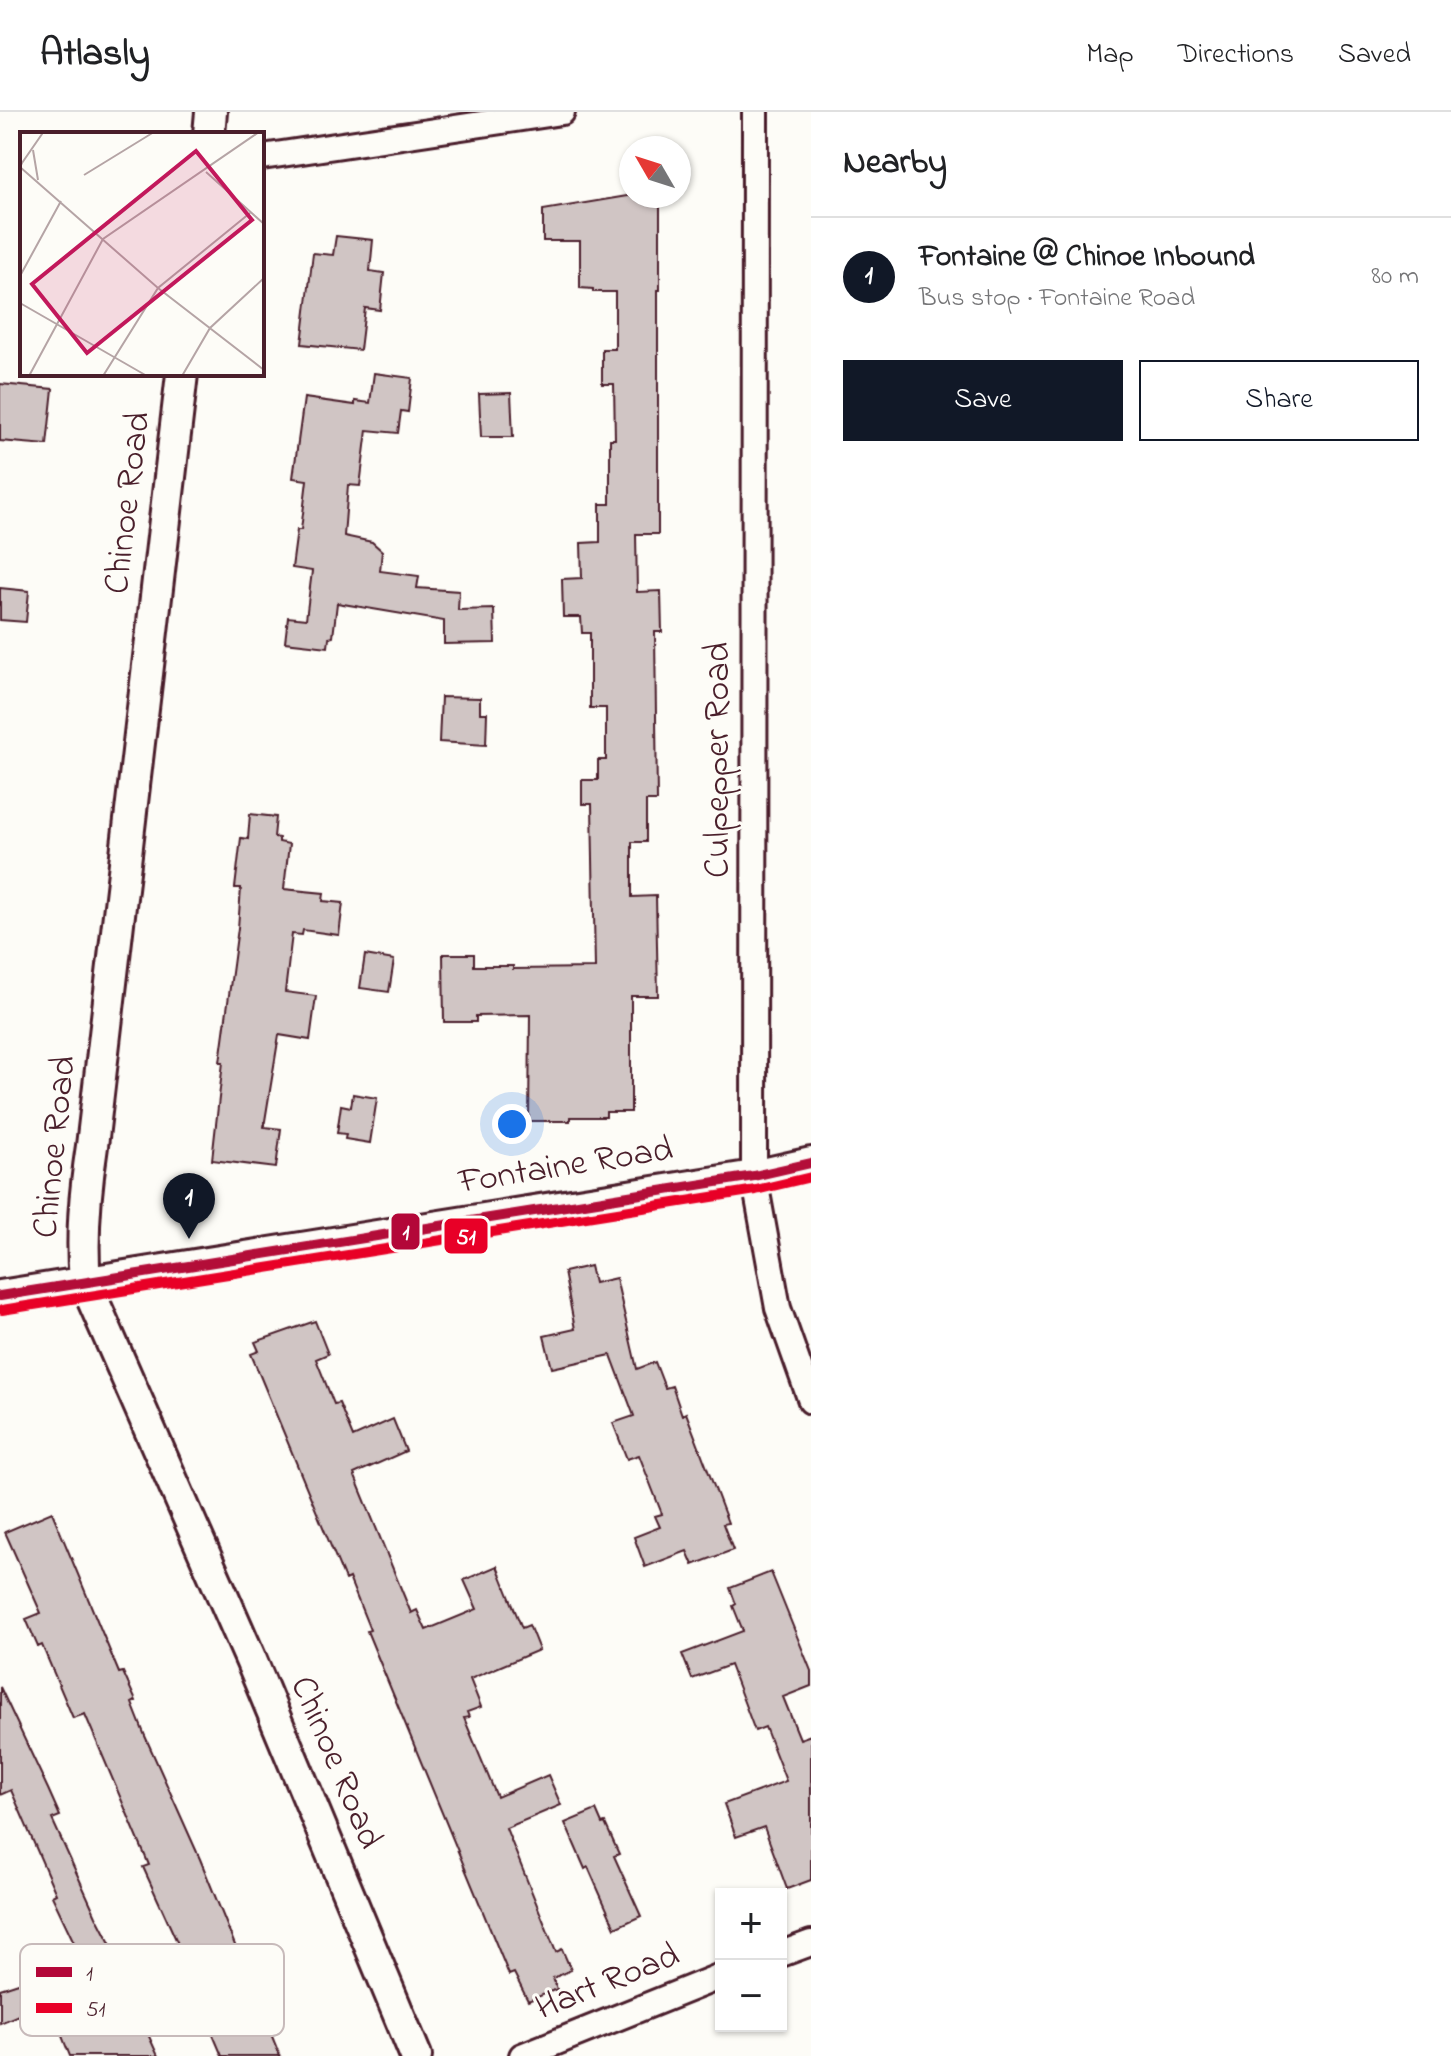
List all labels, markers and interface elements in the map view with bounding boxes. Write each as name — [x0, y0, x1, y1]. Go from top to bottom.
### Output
text: Atlasly — [40, 27, 150, 83]
text: Map — [1086, 35, 1134, 76]
text: Directions — [1178, 35, 1294, 76]
text: Saved — [1338, 35, 1411, 76]
inset map — [20, 132, 264, 376]
north arrow — [619, 136, 691, 208]
text: Nearby — [843, 139, 947, 189]
text: Fontaine @ Chinoe Inbound — [919, 236, 1255, 280]
text: 1 — [865, 258, 873, 296]
text: 80 m — [1371, 258, 1419, 296]
text: Bus stop · Fontaine Road — [919, 280, 1195, 318]
button: Save — [843, 360, 1123, 441]
button: Share — [1139, 360, 1419, 441]
street label: Chinoe Road — [92, 409, 166, 597]
street label: Culpepper Road — [693, 642, 746, 878]
street label: Chinoe Road — [20, 1053, 92, 1241]
your location — [492, 1104, 532, 1144]
street label: Fontaine Road — [454, 1124, 677, 1210]
pin: 1 — [163, 1173, 215, 1239]
line badge: 1 — [390, 1212, 421, 1251]
line badge: 51 — [443, 1217, 489, 1255]
text: 1 — [403, 1218, 410, 1250]
text: 51 — [456, 1223, 476, 1255]
street label: Chinoe Road — [275, 1668, 395, 1858]
map controls — [715, 1888, 787, 2032]
button: + — [715, 1888, 787, 1960]
street label: Hart Road — [528, 1930, 688, 2036]
legend — [20, 1944, 284, 2036]
text: 1 — [86, 1959, 93, 1991]
button: − — [715, 1960, 787, 2032]
text: 51 — [86, 1995, 106, 2027]

